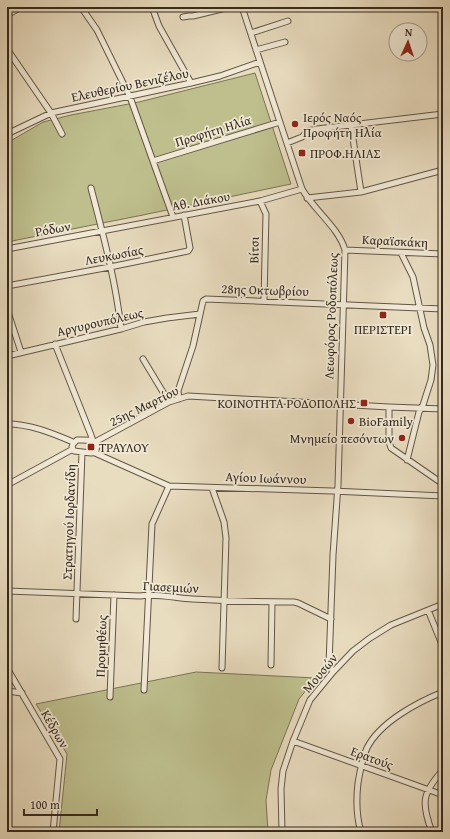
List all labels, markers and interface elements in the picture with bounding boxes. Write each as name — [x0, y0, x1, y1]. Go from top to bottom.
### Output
north arrow — [388, 22, 428, 62]
text: N — [404, 24, 413, 40]
street label: Ελευθερίου Βενιζέλου — [70, 63, 191, 107]
place label: Ιερός Ναός Προφήτη Ηλία — [303, 108, 382, 142]
street label: Προφήτη Ηλία — [173, 110, 253, 152]
marker: Ιερός Ναός Προφήτη Ηλία — [290, 119, 300, 129]
place label: ΠΡΟΦ.ΗΛΙΑΣ — [310, 144, 381, 163]
marker: ΠΡΟΦ.ΗΛΙΑΣ — [297, 148, 307, 158]
street label: Αθ. Διάκου — [170, 186, 232, 215]
street label: Ρόδων — [34, 216, 73, 241]
street label: Καραϊσκάκη — [361, 230, 429, 252]
street label: Βίτσι — [244, 236, 264, 264]
street label: Λευκωσίας — [83, 240, 145, 270]
street label: Λεωφόρος Ροδοπόλεως — [319, 252, 343, 380]
street label: 28ης Οκτωβρίου — [221, 279, 309, 301]
street label: Αργυρουπόλεως — [55, 303, 146, 341]
marker: ΠΕΡΙΣΤΕΡΙ — [378, 310, 388, 320]
place label: ΠΕΡΙΣΤΕΡΙ — [354, 320, 412, 339]
street label: 25ης Μαρτίου — [106, 381, 182, 431]
place label: ΚΟΙΝΟΤΗΤΑ ΡΟΔΟΠΟΛΗΣ — [217, 394, 356, 413]
marker: ΚΟΙΝΟΤΗΤΑ ΡΟΔΟΠΟΛΗΣ — [359, 398, 369, 408]
place label: BioFamily — [359, 412, 414, 431]
marker: BioFamily — [346, 416, 356, 426]
place label: Μνημείο πεσόντων — [290, 429, 394, 448]
marker: Μνημείο πεσόντων — [397, 433, 407, 443]
place label: ΤΡΑΥΛΟΥ — [99, 438, 149, 457]
marker: ΤΡΑΥΛΟΥ — [86, 442, 96, 452]
street label: Στρατηγού Ιορδανίδη — [57, 464, 81, 580]
street label: Αγίου Ιωάννου — [225, 467, 307, 489]
street label: Γιασεμιών — [142, 576, 200, 598]
street label: Προμηθέως — [90, 614, 112, 678]
street label: Μουσών — [298, 649, 342, 697]
street label: Κέδρων — [36, 706, 74, 752]
street label: Ερατούς — [348, 742, 396, 775]
scale bar — [24, 791, 97, 817]
text: 100 m — [30, 796, 60, 813]

